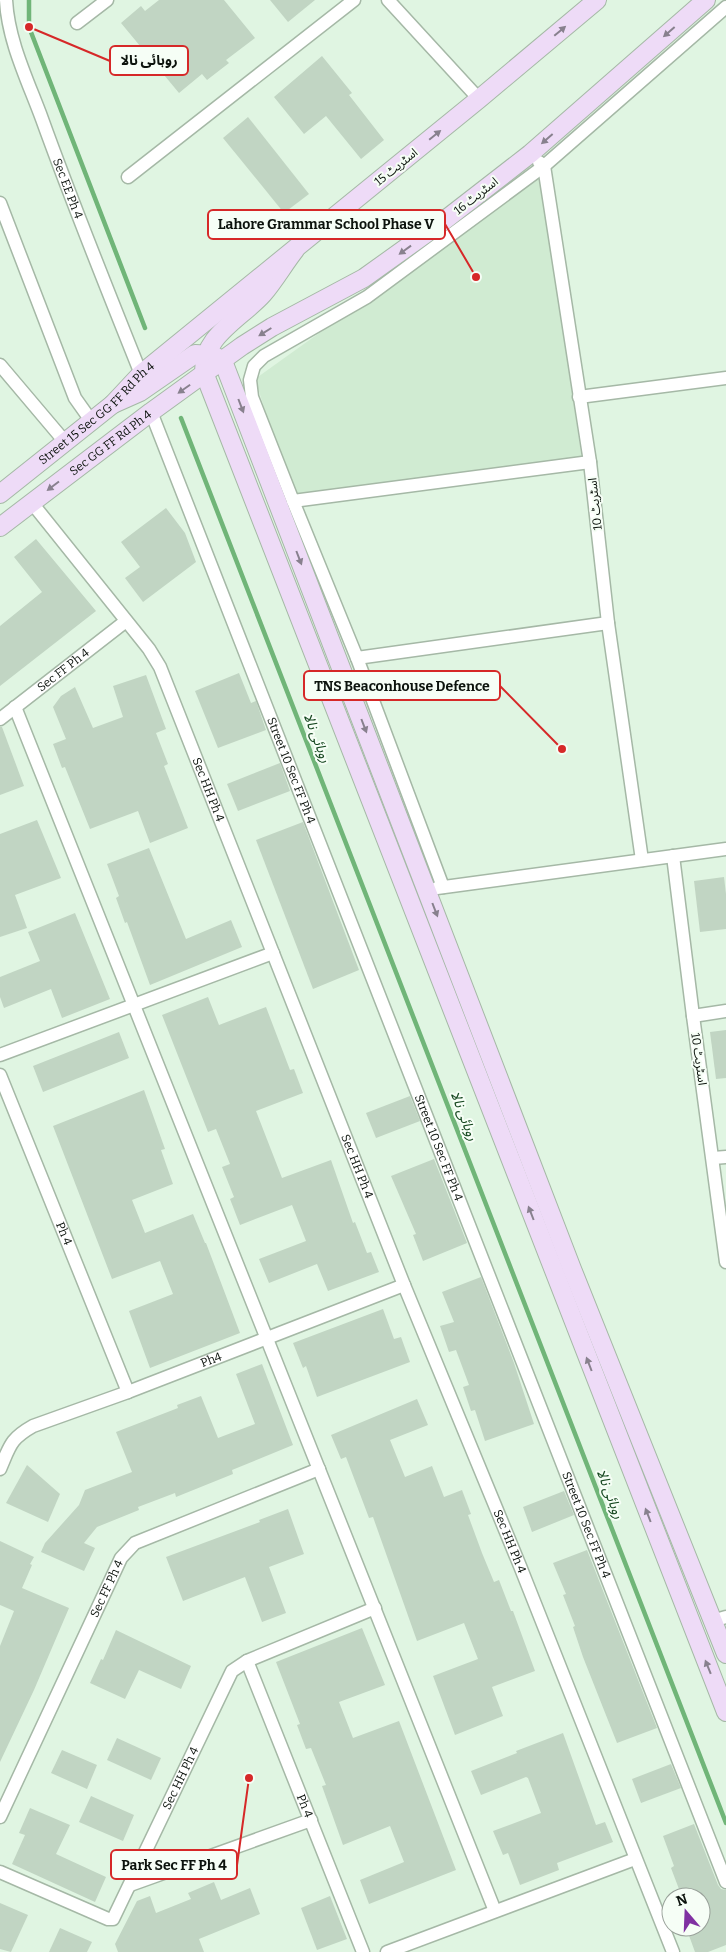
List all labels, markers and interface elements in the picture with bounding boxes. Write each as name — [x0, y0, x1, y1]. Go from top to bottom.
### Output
one-way arrow — [553, 25, 565, 37]
one-way arrow — [664, 26, 676, 38]
callout: روہائی نالا — [110, 46, 188, 75]
text: روہائی نالا — [120, 52, 178, 69]
one-way arrow — [428, 130, 441, 141]
one-way arrow — [541, 133, 553, 144]
street label: اسٹریٹ 15 — [372, 145, 421, 189]
street label: Sec EE Ph 4 — [50, 156, 86, 221]
street label: اسٹریٹ 16 — [451, 174, 501, 218]
callout: Lahore Grammar School Phase V — [208, 210, 445, 239]
text: Lahore Grammar School Phase V — [218, 216, 434, 233]
one-way arrow — [398, 245, 412, 255]
one-way arrow — [259, 327, 272, 337]
street label: Street 15 Sec GG FF Rd Ph 4 — [36, 359, 158, 467]
one-way arrow — [177, 384, 191, 394]
one-way arrow — [238, 399, 245, 414]
street label: Sec GG FF Rd Ph 4 — [67, 407, 155, 479]
street label: اسٹریٹ 10 — [585, 477, 605, 531]
one-way arrow — [47, 481, 60, 492]
one-way arrow — [295, 551, 303, 566]
street label: Sec FF Ph 4 — [34, 645, 92, 694]
callout: TNS Beaconhouse Defence — [304, 671, 500, 700]
text: TNS Beaconhouse Defence — [314, 678, 490, 695]
water label: روہائی نالا — [300, 711, 334, 765]
street label: Street 10 Sec FF Ph 4 — [264, 715, 318, 826]
one-way arrow — [360, 719, 368, 734]
street label: Sec HH Ph 4 — [189, 756, 227, 824]
one-way arrow — [432, 903, 439, 918]
street label: اسٹریٹ 10 — [688, 1032, 710, 1086]
water label: روہائی نالا — [447, 1089, 481, 1143]
street label: Street 10 Sec FF Ph 4 — [412, 1093, 466, 1203]
street label: Sec HH Ph 4 — [338, 1132, 376, 1200]
one-way arrow — [526, 1205, 534, 1220]
street label: Ph 4 — [53, 1220, 75, 1247]
street label: Ph4 — [199, 1349, 224, 1370]
one-way arrow — [585, 1357, 593, 1371]
water label: روہائی نالا — [593, 1467, 627, 1521]
street label: Street 10 Sec FF Ph 4 — [559, 1470, 613, 1580]
street label: Sec HH Ph 4 — [490, 1507, 529, 1575]
one-way arrow — [644, 1508, 651, 1523]
street label: Sec FF Ph 4 — [87, 1558, 126, 1620]
one-way arrow — [703, 1660, 711, 1674]
street label: Sec HH Ph 4 — [160, 1745, 202, 1812]
street label: Ph 4 — [294, 1792, 316, 1820]
callout: Park Sec FF Ph 4 — [111, 1850, 237, 1879]
text: Park Sec FF Ph 4 — [121, 1857, 227, 1874]
north arrow — [661, 1887, 711, 1937]
text: N — [674, 1890, 690, 1910]

